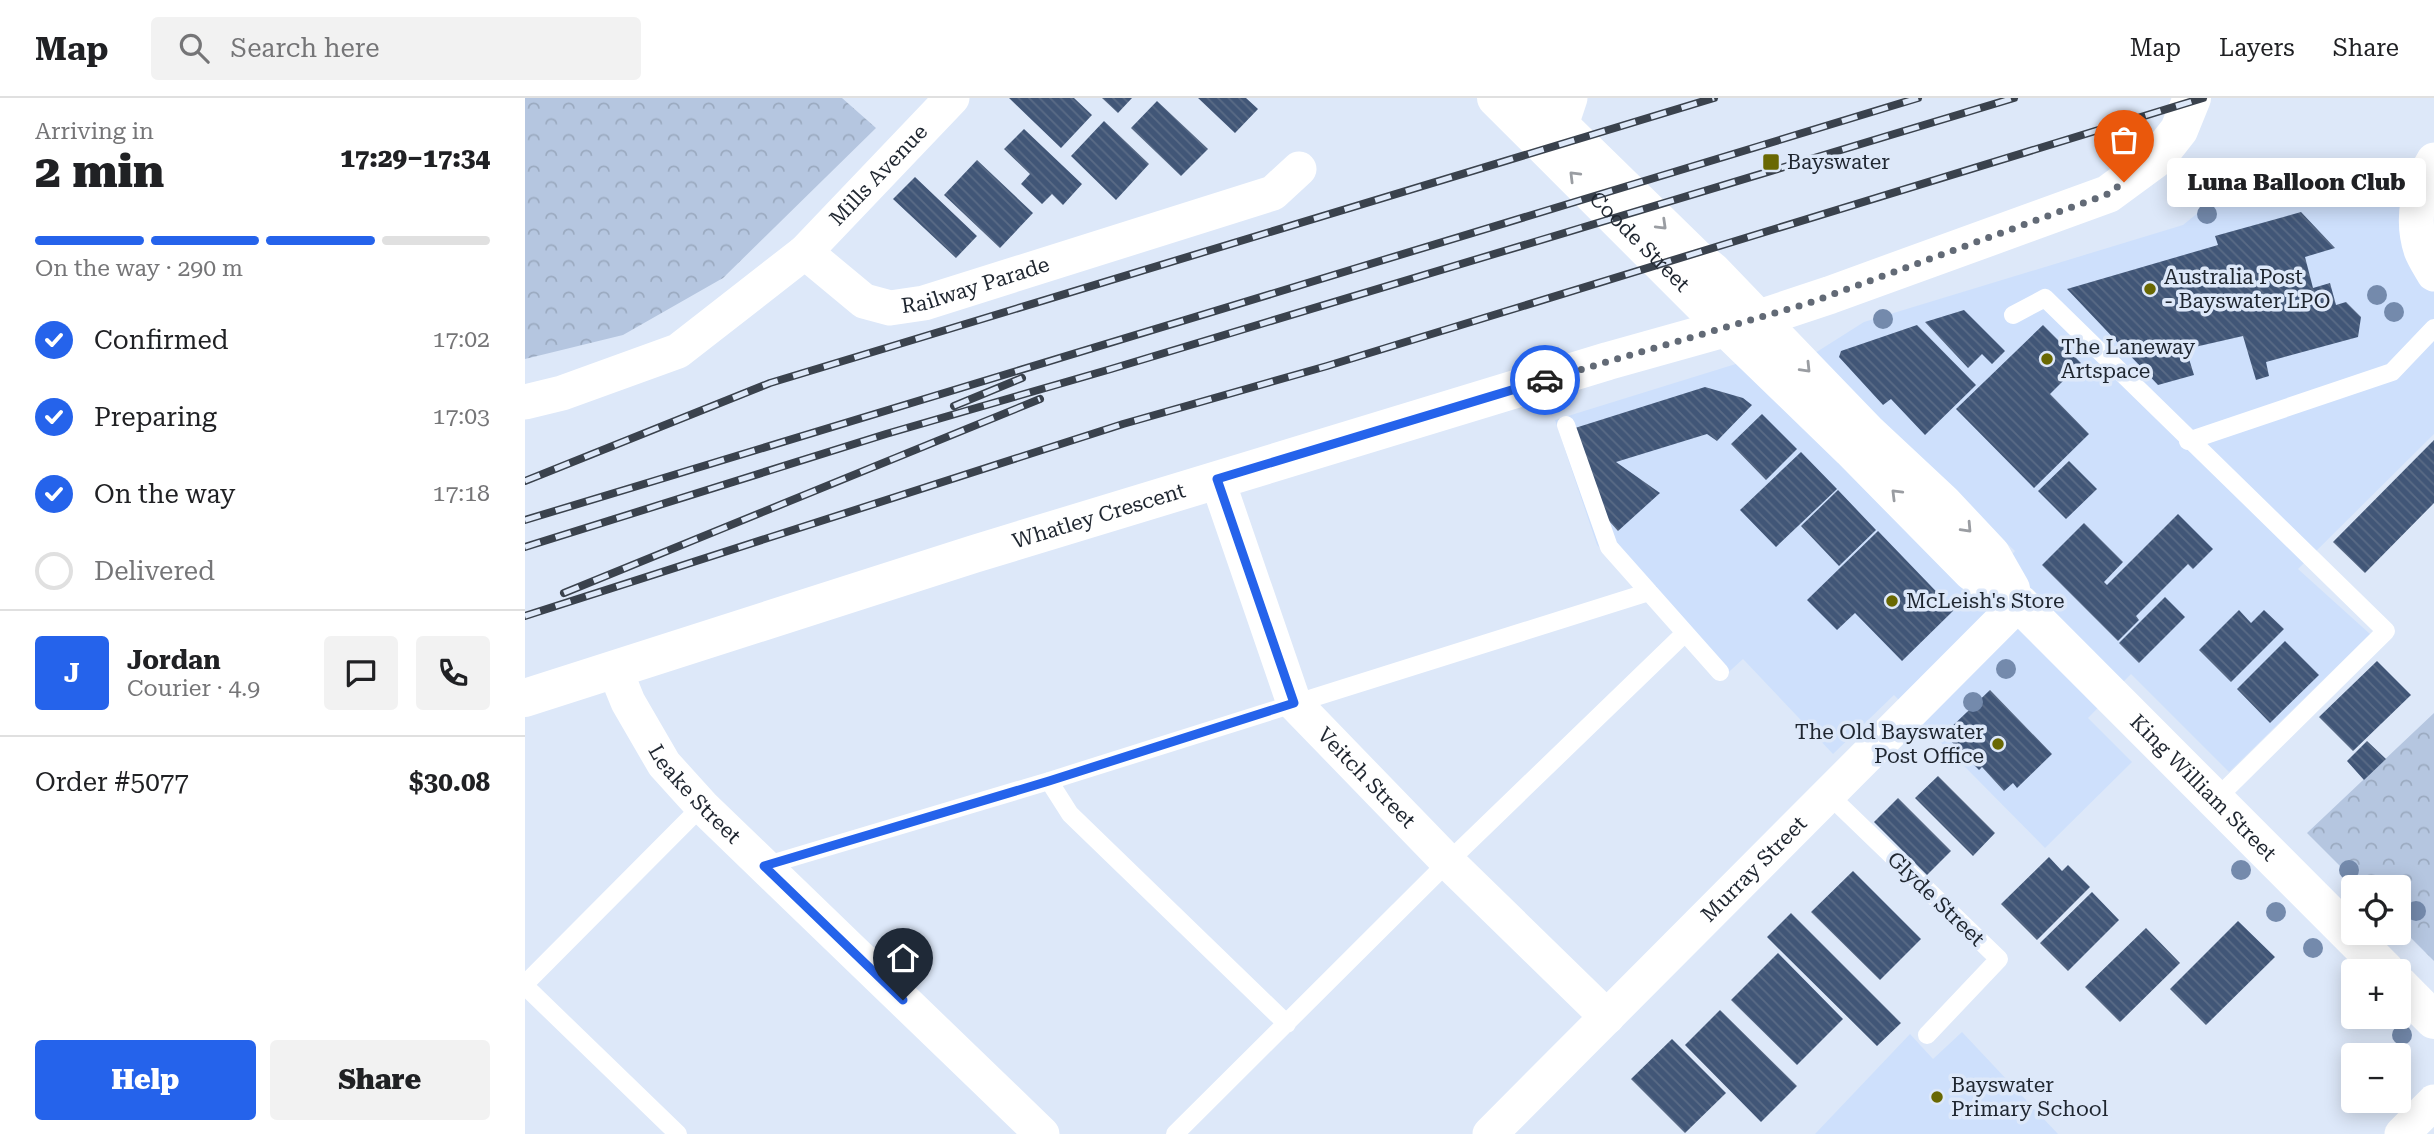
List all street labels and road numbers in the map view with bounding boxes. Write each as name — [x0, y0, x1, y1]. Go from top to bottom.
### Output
street label: Mills Avenue — [825, 120, 932, 230]
street label: Coode Street — [1585, 187, 1695, 297]
street label: Railway Parade — [900, 252, 1052, 318]
street label: Whatley Crescent — [1009, 478, 1188, 554]
street label: King William Street — [2125, 710, 2281, 866]
street label: Veitch Street — [1312, 723, 1421, 833]
street label: Leake Street — [644, 741, 746, 849]
street label: Murray Street — [1696, 811, 1812, 927]
street label: Glyde Street — [1883, 847, 1989, 951]

